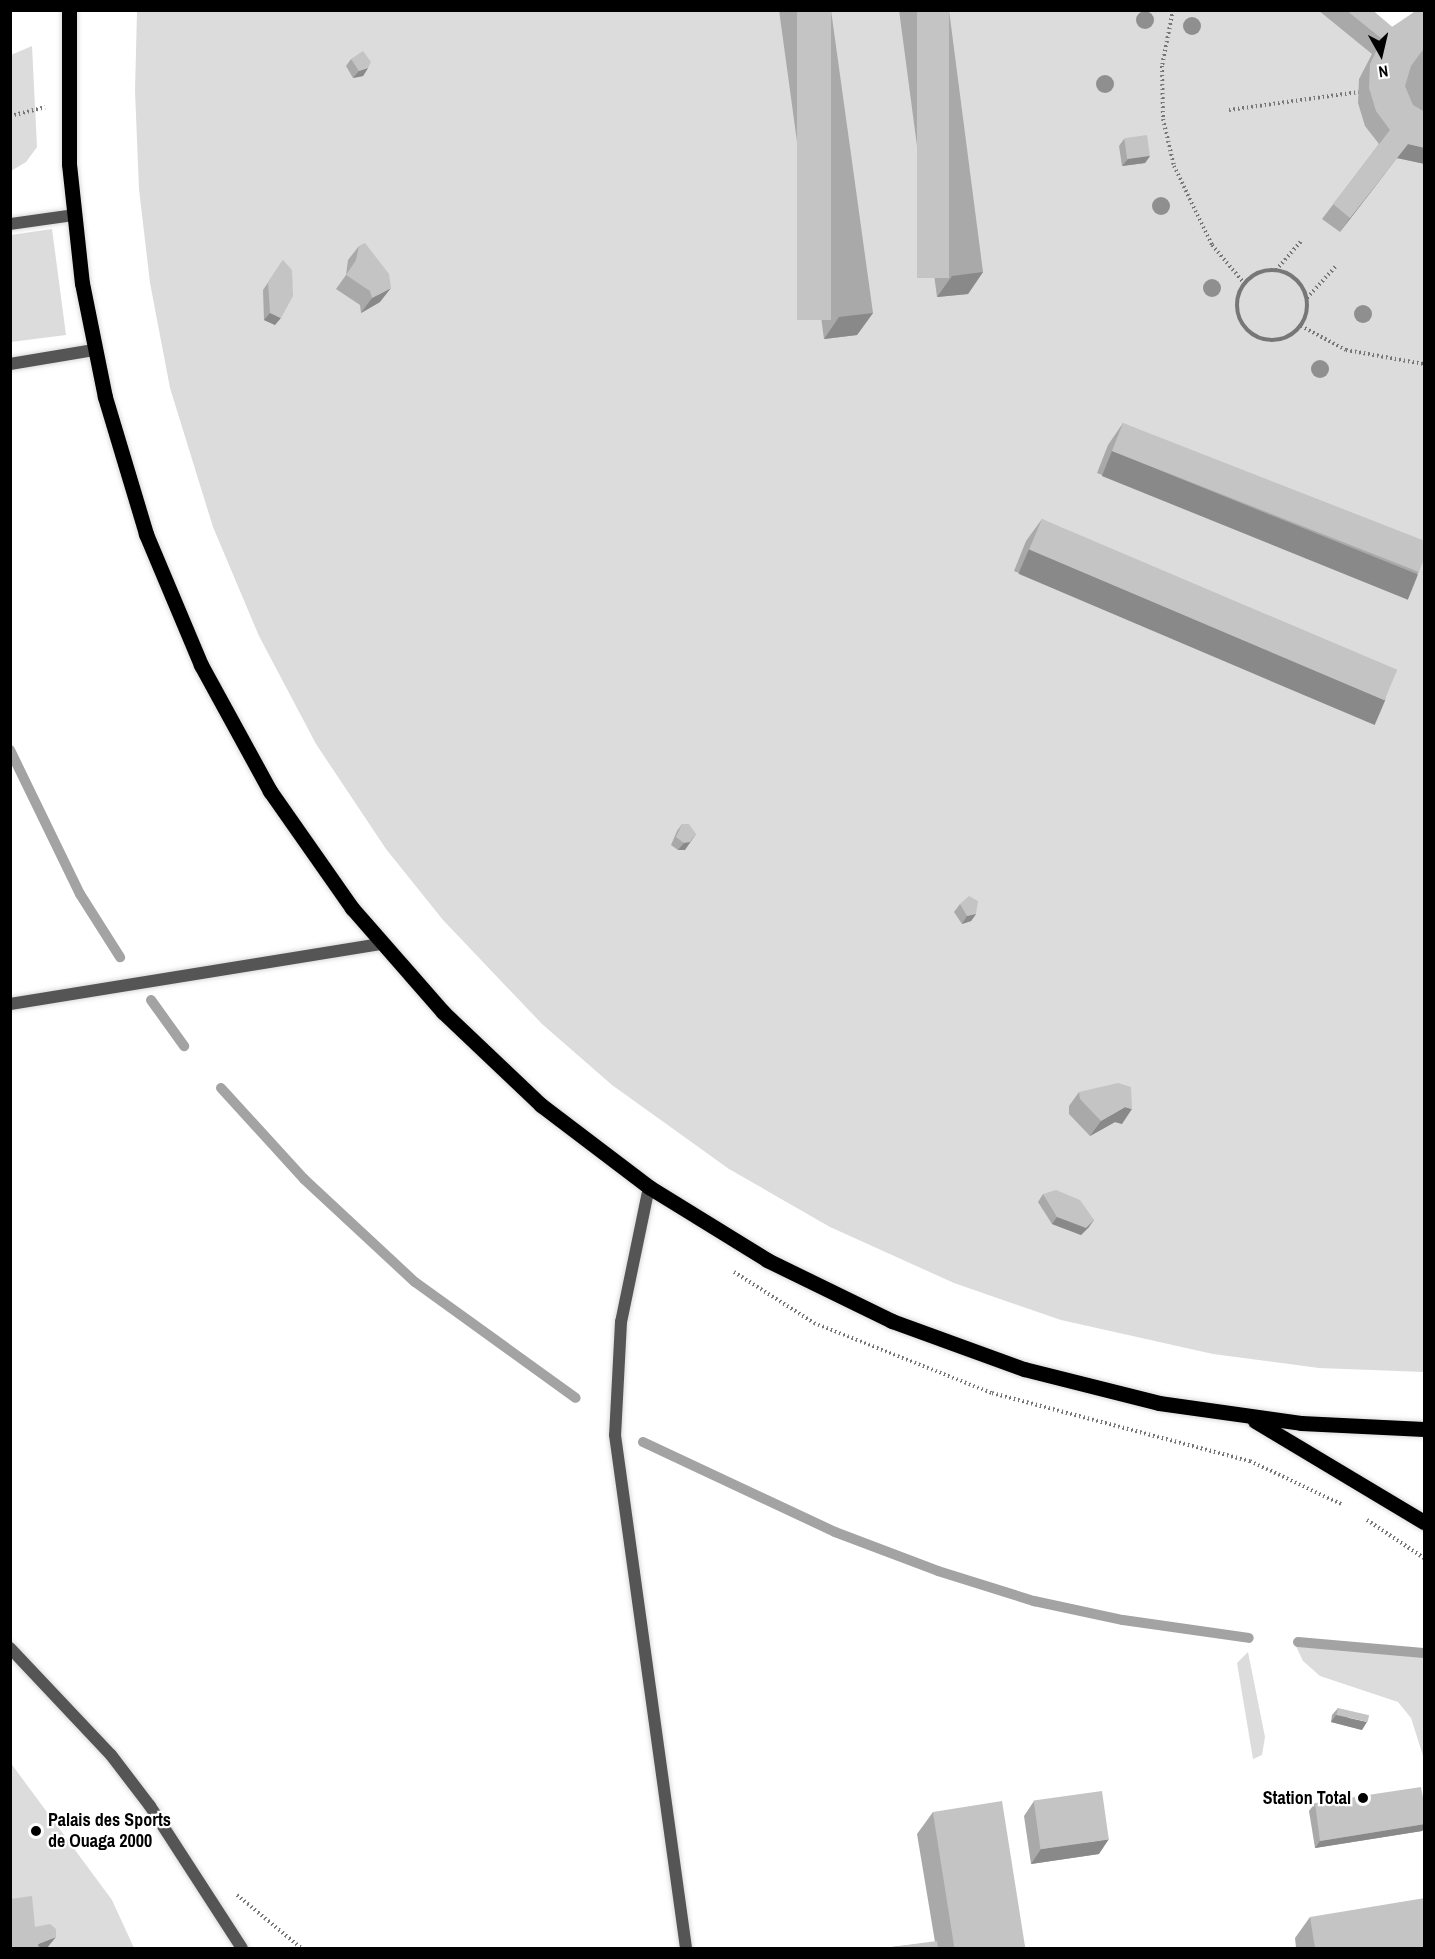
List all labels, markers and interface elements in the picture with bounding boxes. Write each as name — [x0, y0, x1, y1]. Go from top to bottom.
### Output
north arrow — [1351, 24, 1411, 84]
text: N — [1377, 60, 1390, 83]
place label: Station Total — [1263, 1787, 1351, 1809]
marker: Station Total — [1356, 1791, 1370, 1805]
place label: Palais des Sports de Ouaga 2000 — [48, 1810, 171, 1852]
marker: Palais des Sports de Ouaga 2000 — [29, 1824, 43, 1838]

